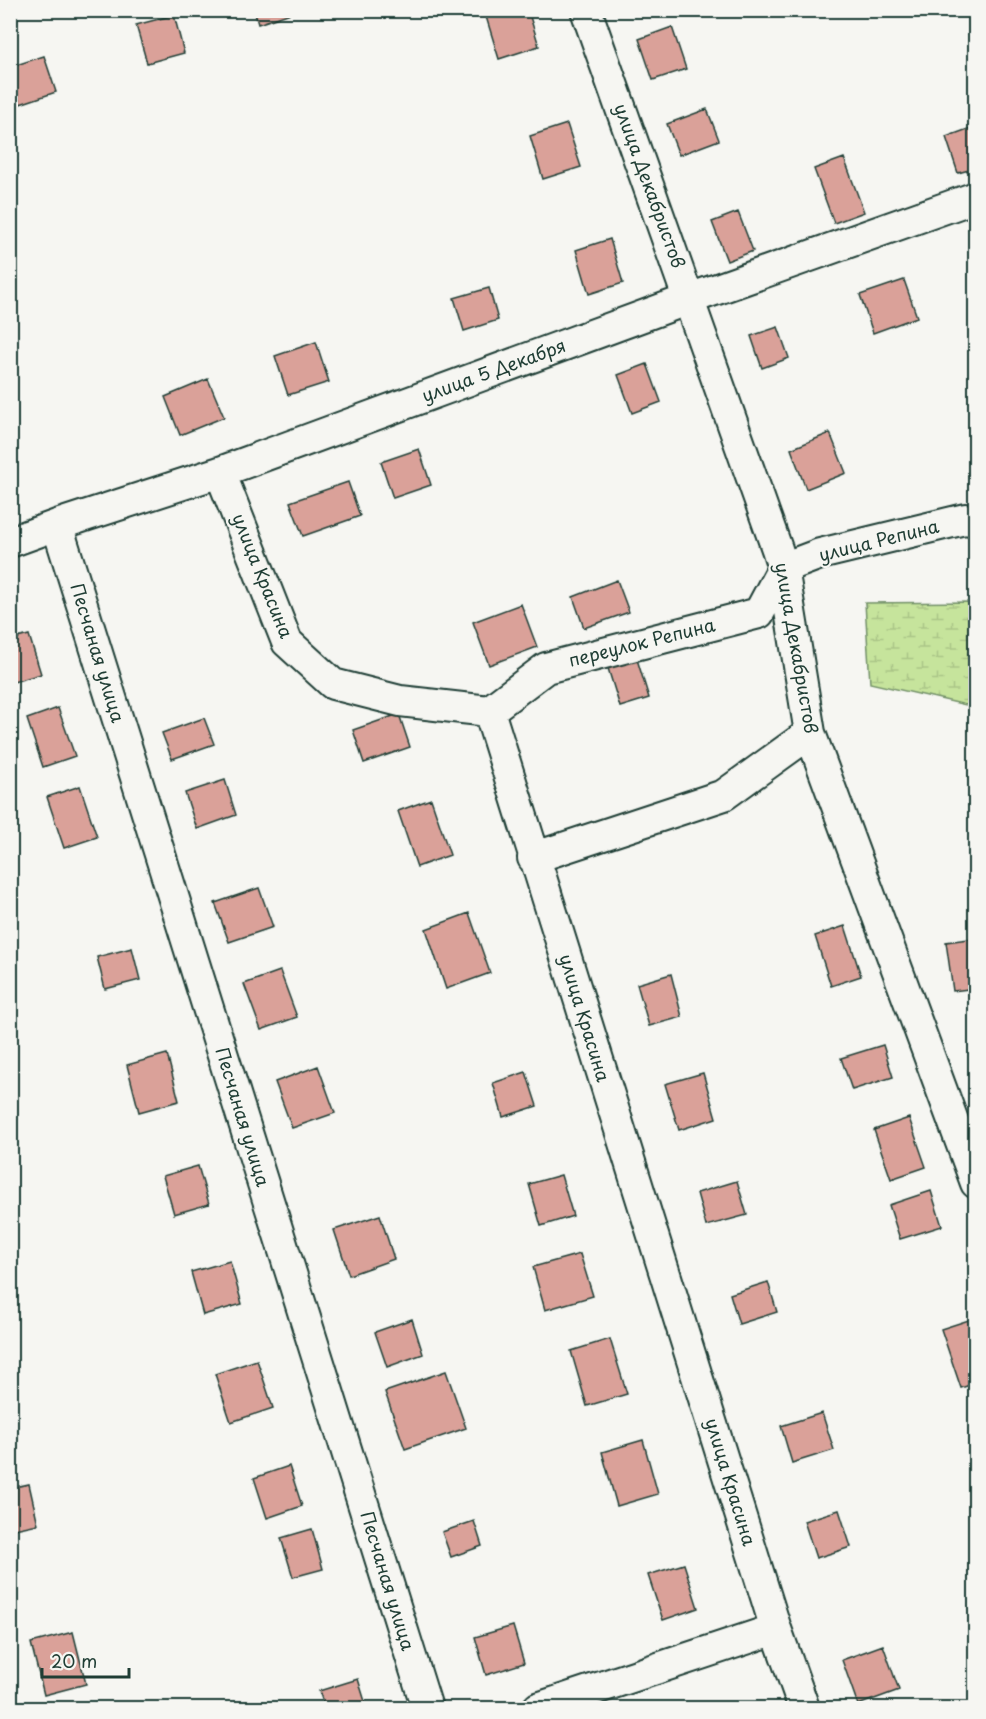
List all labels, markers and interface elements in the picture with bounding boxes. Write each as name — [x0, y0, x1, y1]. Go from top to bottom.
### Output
street label: улица Декабристов — [608, 99, 693, 272]
street label: улица 5 Декабря — [418, 331, 569, 408]
street label: улица Красина — [226, 509, 301, 643]
street label: улица Репина — [816, 511, 942, 568]
street label: улица Декабристов — [769, 560, 826, 735]
street label: Песчаная улица — [64, 580, 133, 726]
street label: переулок Репина — [566, 610, 718, 673]
street label: улица Красина — [553, 950, 618, 1085]
street label: Песчаная улица — [209, 1044, 278, 1190]
street label: улица Красина — [699, 1414, 764, 1549]
street label: Песчаная улица — [354, 1508, 423, 1654]
scale bar — [42, 1641, 129, 1679]
text: 20 m — [51, 1647, 97, 1674]

